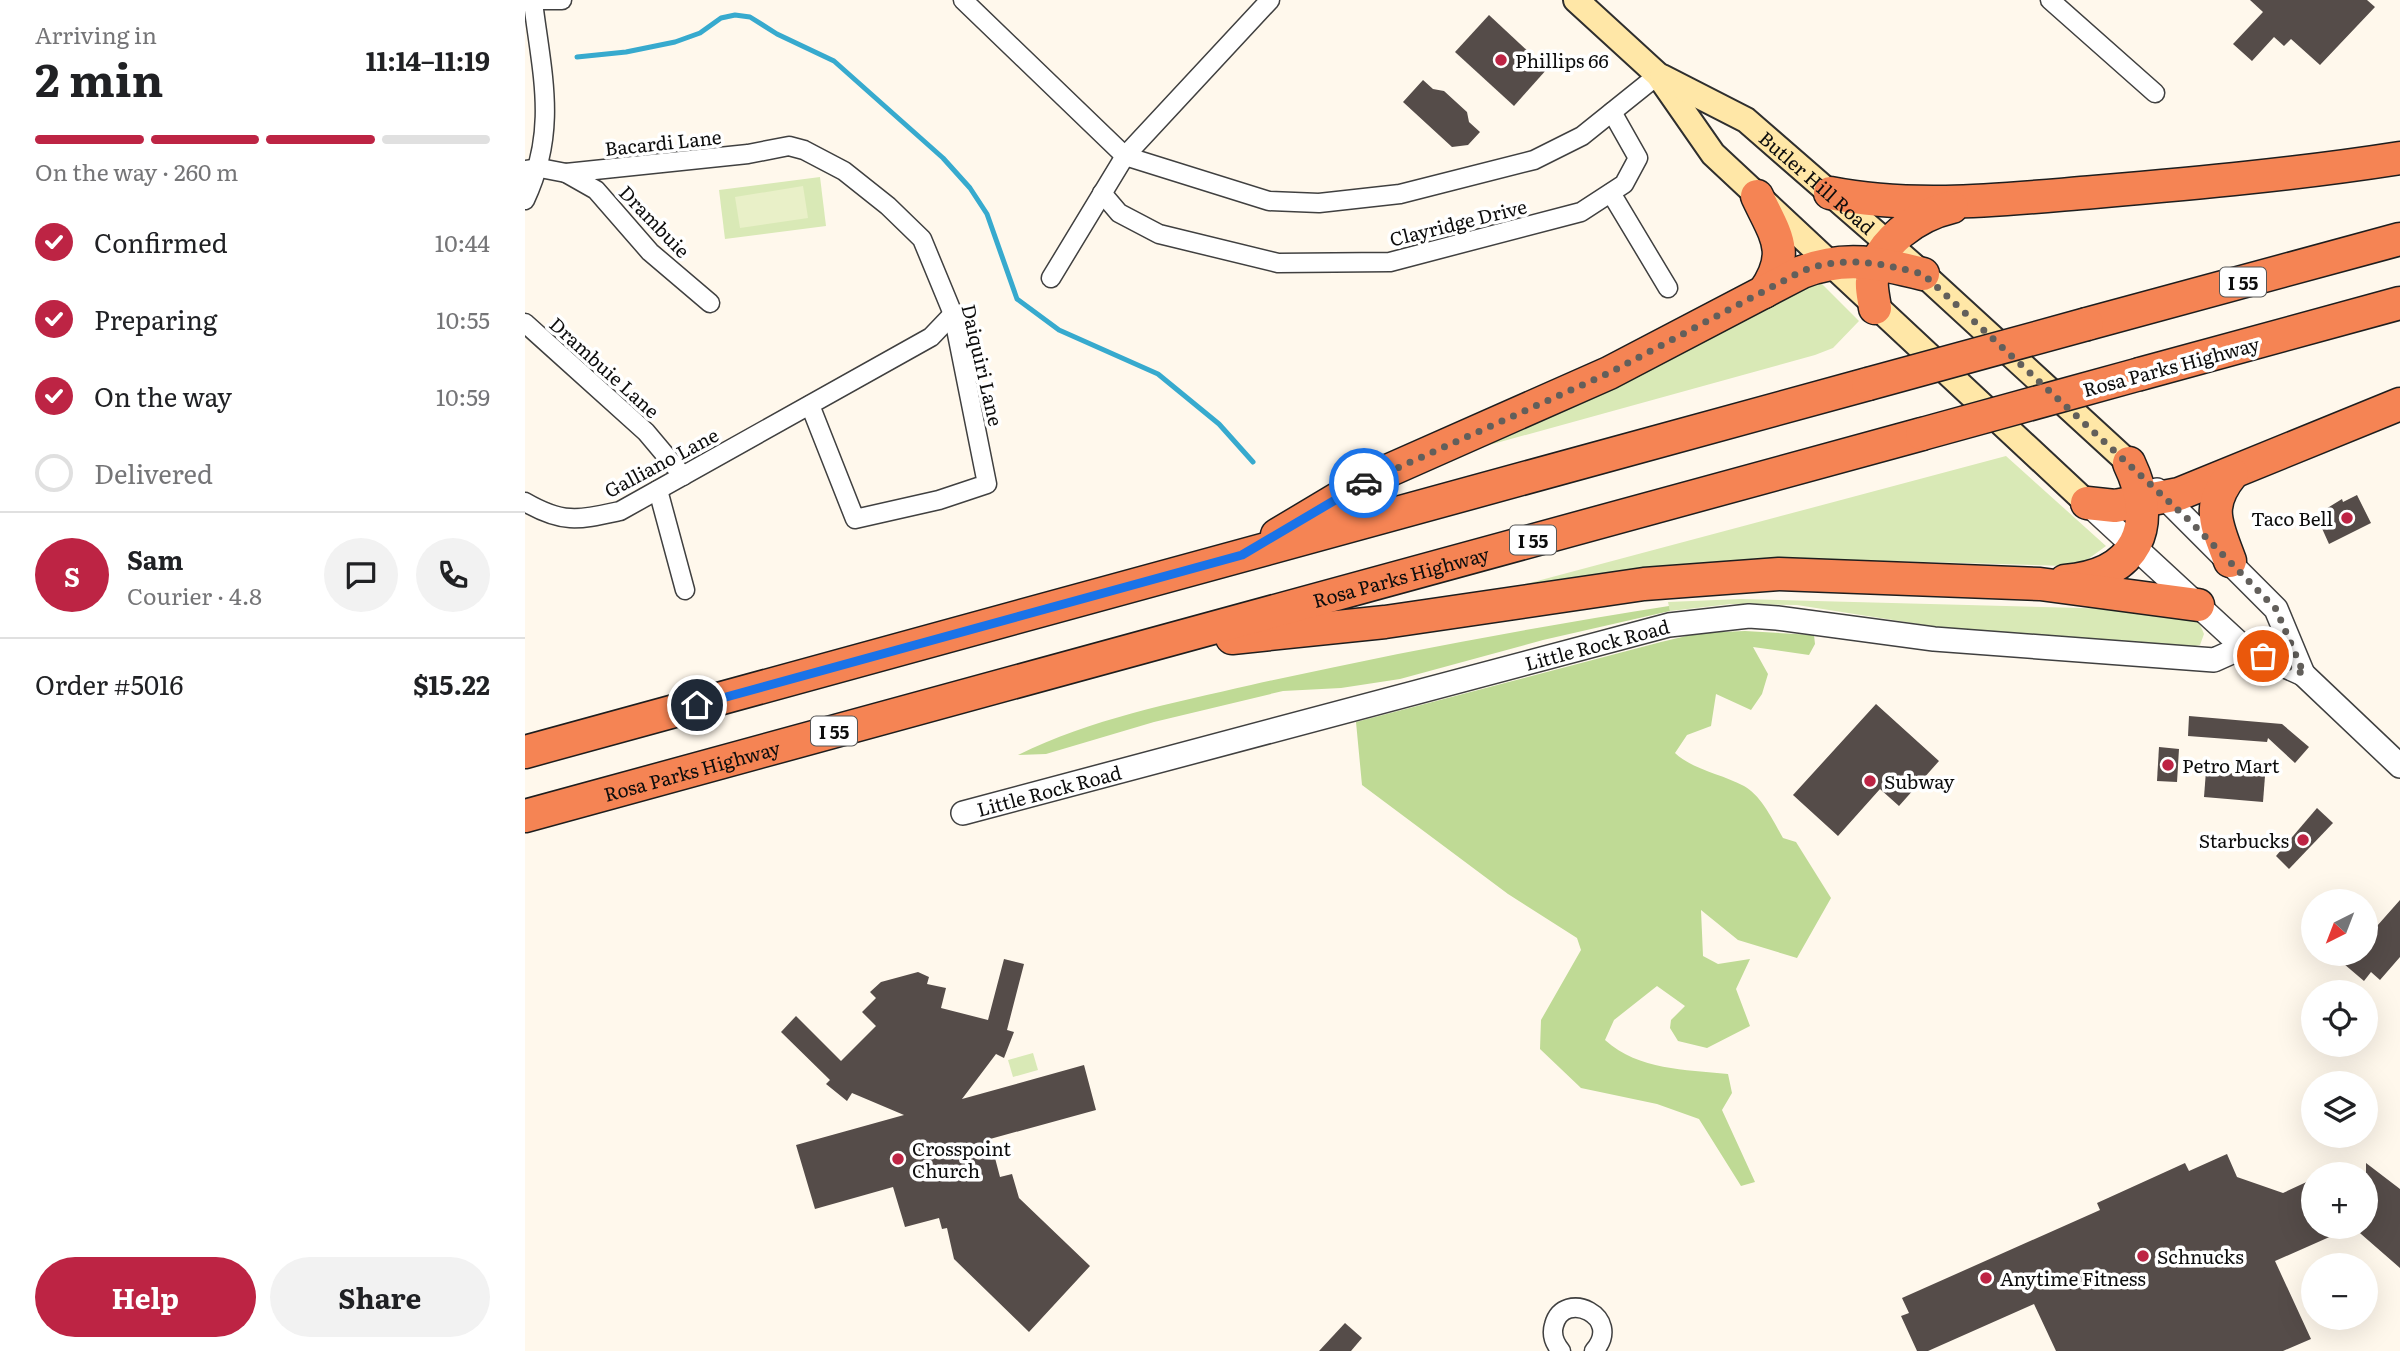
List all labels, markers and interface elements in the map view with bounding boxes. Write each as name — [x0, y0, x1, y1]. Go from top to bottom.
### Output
text: Arriving in — [35, 17, 157, 51]
text: 11:14–11:19 — [366, 40, 490, 79]
text: 2 min — [35, 43, 164, 111]
place label: Phillips 66 — [1515, 46, 1609, 74]
marker: Phillips 66 — [1493, 52, 1509, 68]
street label: Bacardi Lane — [603, 122, 723, 162]
street label: Butler Hill Road — [1753, 124, 1882, 241]
text: On the way · 260 m — [35, 154, 238, 188]
street label: Drambuie — [613, 179, 697, 264]
street label: Clayridge Drive — [1387, 191, 1530, 253]
text: Confirmed — [94, 222, 228, 261]
icon: check — [35, 223, 73, 261]
text: 10:44 — [435, 225, 490, 259]
road number: I 55 — [2220, 268, 2266, 296]
text: Preparing — [94, 299, 217, 338]
icon: check — [35, 300, 73, 338]
street label: Daiquiri Lane — [955, 301, 1011, 429]
text: 10:55 — [436, 302, 490, 336]
street label: Drambuie Lane — [544, 310, 666, 424]
street label: Rosa Parks Highway — [2080, 329, 2262, 403]
text: On the way — [94, 376, 232, 415]
icon: check — [35, 377, 73, 415]
text: 10:59 — [436, 379, 490, 413]
street label: Galliano Lane — [599, 420, 723, 504]
courier — [1329, 448, 1399, 518]
text: Delivered — [94, 453, 213, 492]
icon: car — [1345, 464, 1383, 502]
place label: Taco Bell — [2251, 504, 2333, 532]
marker: Taco Bell — [2339, 510, 2355, 526]
road number: I 55 — [1510, 526, 1556, 554]
button: chat — [324, 538, 398, 612]
button: phone — [416, 538, 490, 612]
text: Sam — [127, 539, 183, 578]
street label: Rosa Parks Highway — [1309, 539, 1492, 614]
text: S — [64, 556, 80, 595]
text: Courier · 4.8 — [127, 578, 262, 612]
street label: Little Rock Road — [1522, 611, 1673, 677]
pin — [2233, 626, 2293, 686]
icon: bag — [2244, 637, 2282, 675]
text: Order #5016 — [35, 664, 184, 703]
text: $15.22 — [413, 664, 490, 703]
pin — [667, 675, 727, 735]
icon: home — [678, 686, 716, 724]
road number: I 55 — [811, 716, 857, 746]
street label: Rosa Parks Highway — [601, 733, 783, 808]
place label: Petro Mart — [2182, 751, 2280, 779]
street label: Little Rock Road — [974, 757, 1125, 823]
marker: Petro Mart — [2160, 757, 2176, 773]
place label: Subway — [1884, 767, 1955, 795]
marker: Subway — [1862, 773, 1878, 789]
place label: Starbucks — [2199, 826, 2289, 854]
marker: Starbucks — [2295, 832, 2311, 848]
north arrow — [2301, 889, 2378, 966]
map controls — [2301, 889, 2378, 1330]
button: locate — [2301, 980, 2378, 1057]
button: layers — [2301, 1071, 2378, 1148]
place label: Crosspoint Church — [912, 1134, 1011, 1184]
marker: Crosspoint Church — [890, 1151, 906, 1167]
button: + — [2301, 1162, 2378, 1239]
place label: Schnucks — [2157, 1242, 2244, 1270]
marker: Schnucks — [2135, 1248, 2151, 1264]
button: − — [2301, 1253, 2378, 1330]
button: Help — [35, 1257, 256, 1337]
button: Share — [270, 1257, 490, 1337]
place label: Anytime Fitness — [2000, 1264, 2146, 1292]
marker: Anytime Fitness — [1978, 1270, 1994, 1286]

